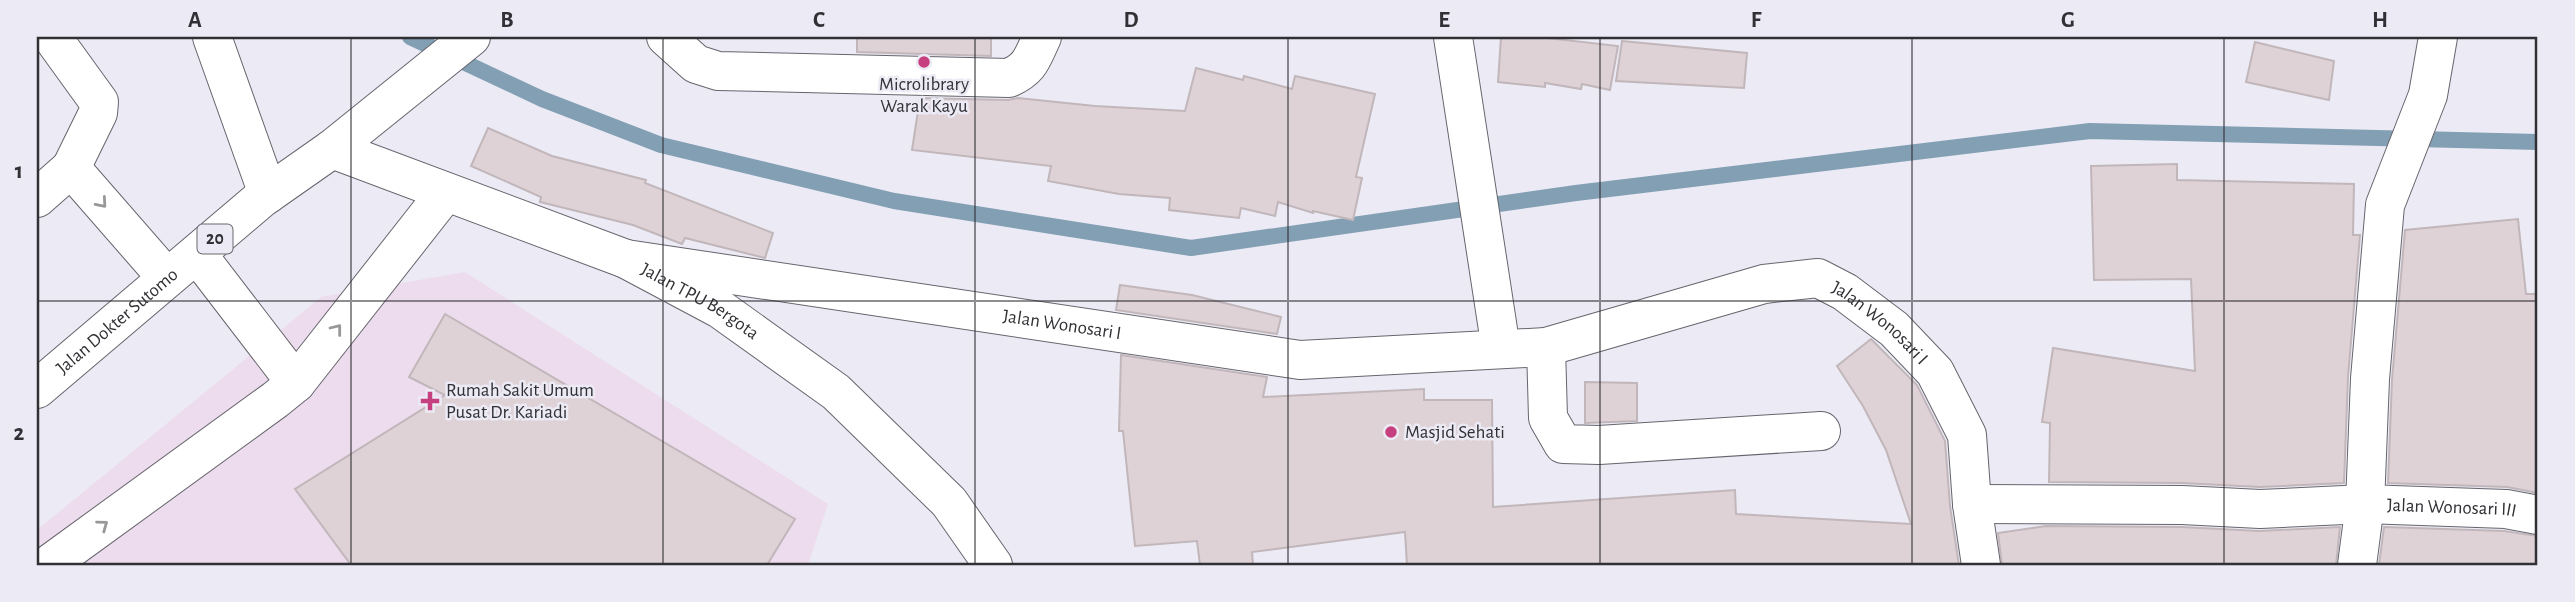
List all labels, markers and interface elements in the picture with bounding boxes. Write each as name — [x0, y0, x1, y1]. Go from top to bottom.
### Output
text: A — [188, 9, 202, 32]
text: B — [500, 9, 514, 32]
text: C — [813, 9, 825, 32]
text: D — [1123, 9, 1139, 32]
text: E — [1438, 9, 1450, 32]
text: F — [1751, 9, 1762, 32]
text: G — [2061, 9, 2075, 32]
text: H — [2372, 9, 2388, 32]
marker: Microlibrary Warak Kayu — [916, 54, 932, 70]
place label: Microlibrary Warak Kayu — [879, 75, 969, 116]
text: 1 — [15, 160, 23, 183]
one-way arrow — [94, 194, 106, 207]
road number: 20 — [198, 225, 232, 254]
street label: Jalan TPU Bergota — [638, 259, 762, 343]
street label: Jalan Dokter Sutomo — [53, 264, 181, 378]
street label: Jalan Wonosari I — [1829, 277, 1932, 368]
street label: Jalan Wonosari I — [1002, 306, 1123, 343]
one-way arrow — [329, 325, 342, 337]
place label: Rumah Sakit Umum Pusat Dr. Kariadi — [446, 381, 594, 422]
marker: Rumah Sakit Umum Pusat Dr. Kariadi — [420, 391, 440, 411]
text: 2 — [14, 422, 25, 445]
place label: Masjid Sehati — [1405, 423, 1505, 442]
marker: Masjid Sehati — [1383, 424, 1399, 440]
street label: Jalan Wonosari III — [2387, 495, 2518, 520]
one-way arrow — [95, 521, 108, 533]

